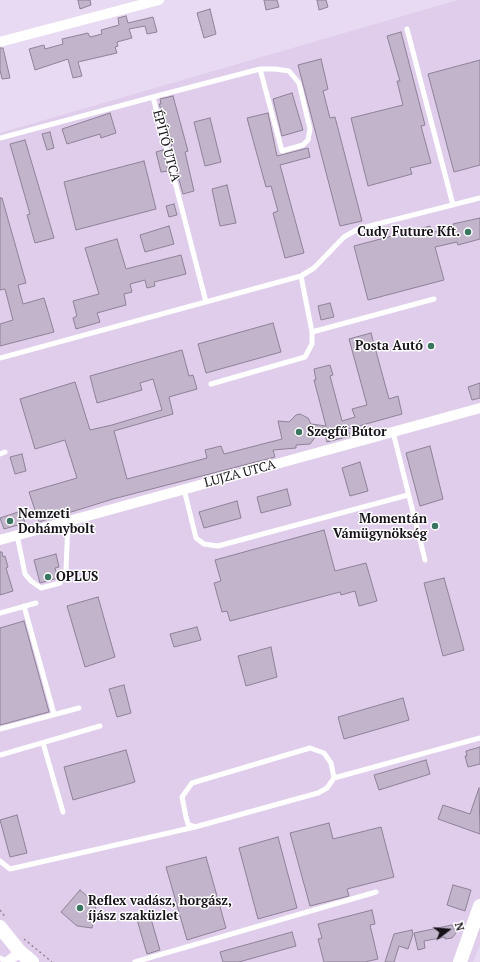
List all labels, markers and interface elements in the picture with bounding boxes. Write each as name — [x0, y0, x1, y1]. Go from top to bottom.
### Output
street label: ÉPÍTŐ UTCA — [149, 108, 183, 184]
place label: Cudy Future Kft. — [357, 224, 460, 240]
marker: Cudy Future Kft. — [463, 227, 473, 237]
place label: Posta Autó — [355, 338, 423, 354]
marker: Posta Autó — [426, 341, 436, 351]
place label: Szegfű Bútor — [307, 424, 387, 440]
marker: Szegfű Bútor — [294, 427, 304, 437]
street label: LUJZA UTCA — [203, 457, 277, 491]
place label: Nemzeti Dohámybolt — [18, 506, 95, 537]
place label: Momentán Vámügynökség — [333, 511, 427, 542]
marker: Nemzeti Dohámybolt — [5, 516, 15, 526]
marker: Momentán Vámügynökség — [430, 521, 440, 531]
place label: OPLUS — [56, 569, 98, 585]
marker: OPLUS — [43, 572, 53, 582]
place label: Reflex vadász, horgász, íjász szaküzlet — [88, 893, 232, 924]
marker: Reflex vadász, horgász, íjász szaküzlet — [75, 903, 85, 913]
north arrow — [428, 910, 468, 950]
text: N — [452, 921, 467, 933]

